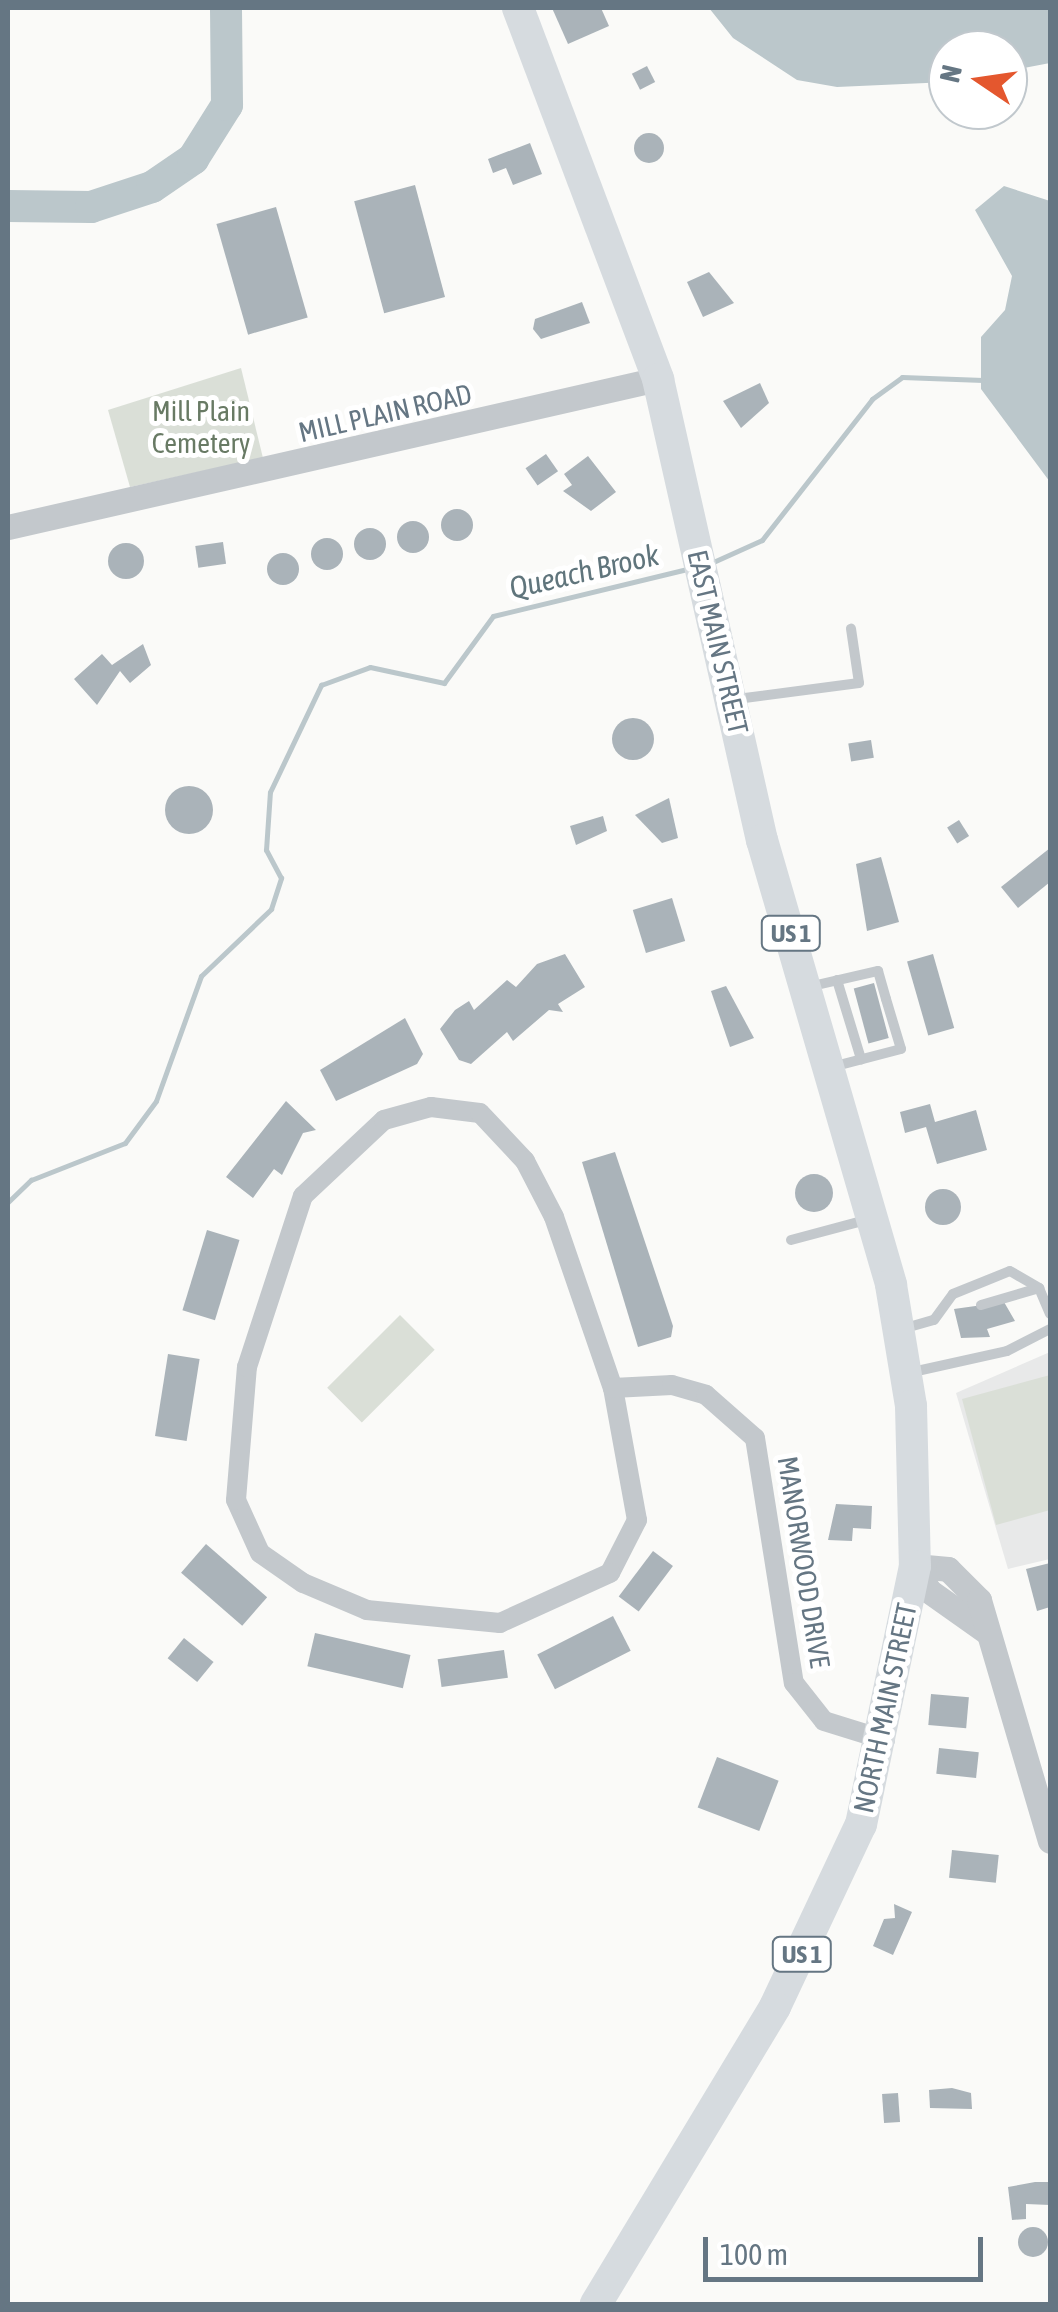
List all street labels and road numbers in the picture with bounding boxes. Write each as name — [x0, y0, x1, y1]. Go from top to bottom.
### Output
street label: MILL PLAIN ROAD — [295, 377, 475, 449]
street label: EAST MAIN STREET — [681, 547, 755, 737]
road number: US 1 — [758, 913, 824, 953]
street label: MANORWOOD DRIVE — [771, 1454, 837, 1670]
street label: NORTH MAIN STREET — [846, 1600, 924, 1816]
road number: US 1 — [770, 1934, 834, 1974]

